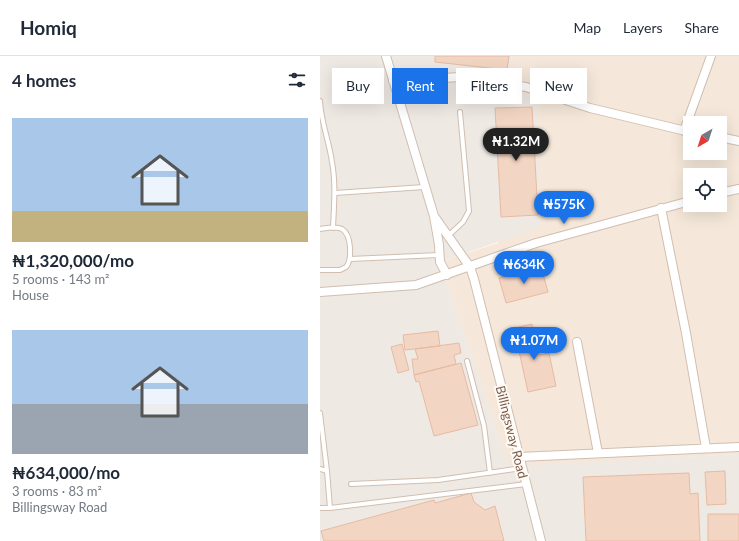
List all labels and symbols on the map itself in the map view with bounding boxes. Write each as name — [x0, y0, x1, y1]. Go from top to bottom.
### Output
north arrow — [683, 116, 727, 160]
pin: ₦1.32M — [483, 128, 549, 162]
pin: ₦575K — [536, 191, 592, 225]
pin: ₦634K — [496, 251, 552, 285]
pin: ₦1.07M — [501, 327, 567, 361]
street label: Billingsway Road — [493, 384, 531, 480]

